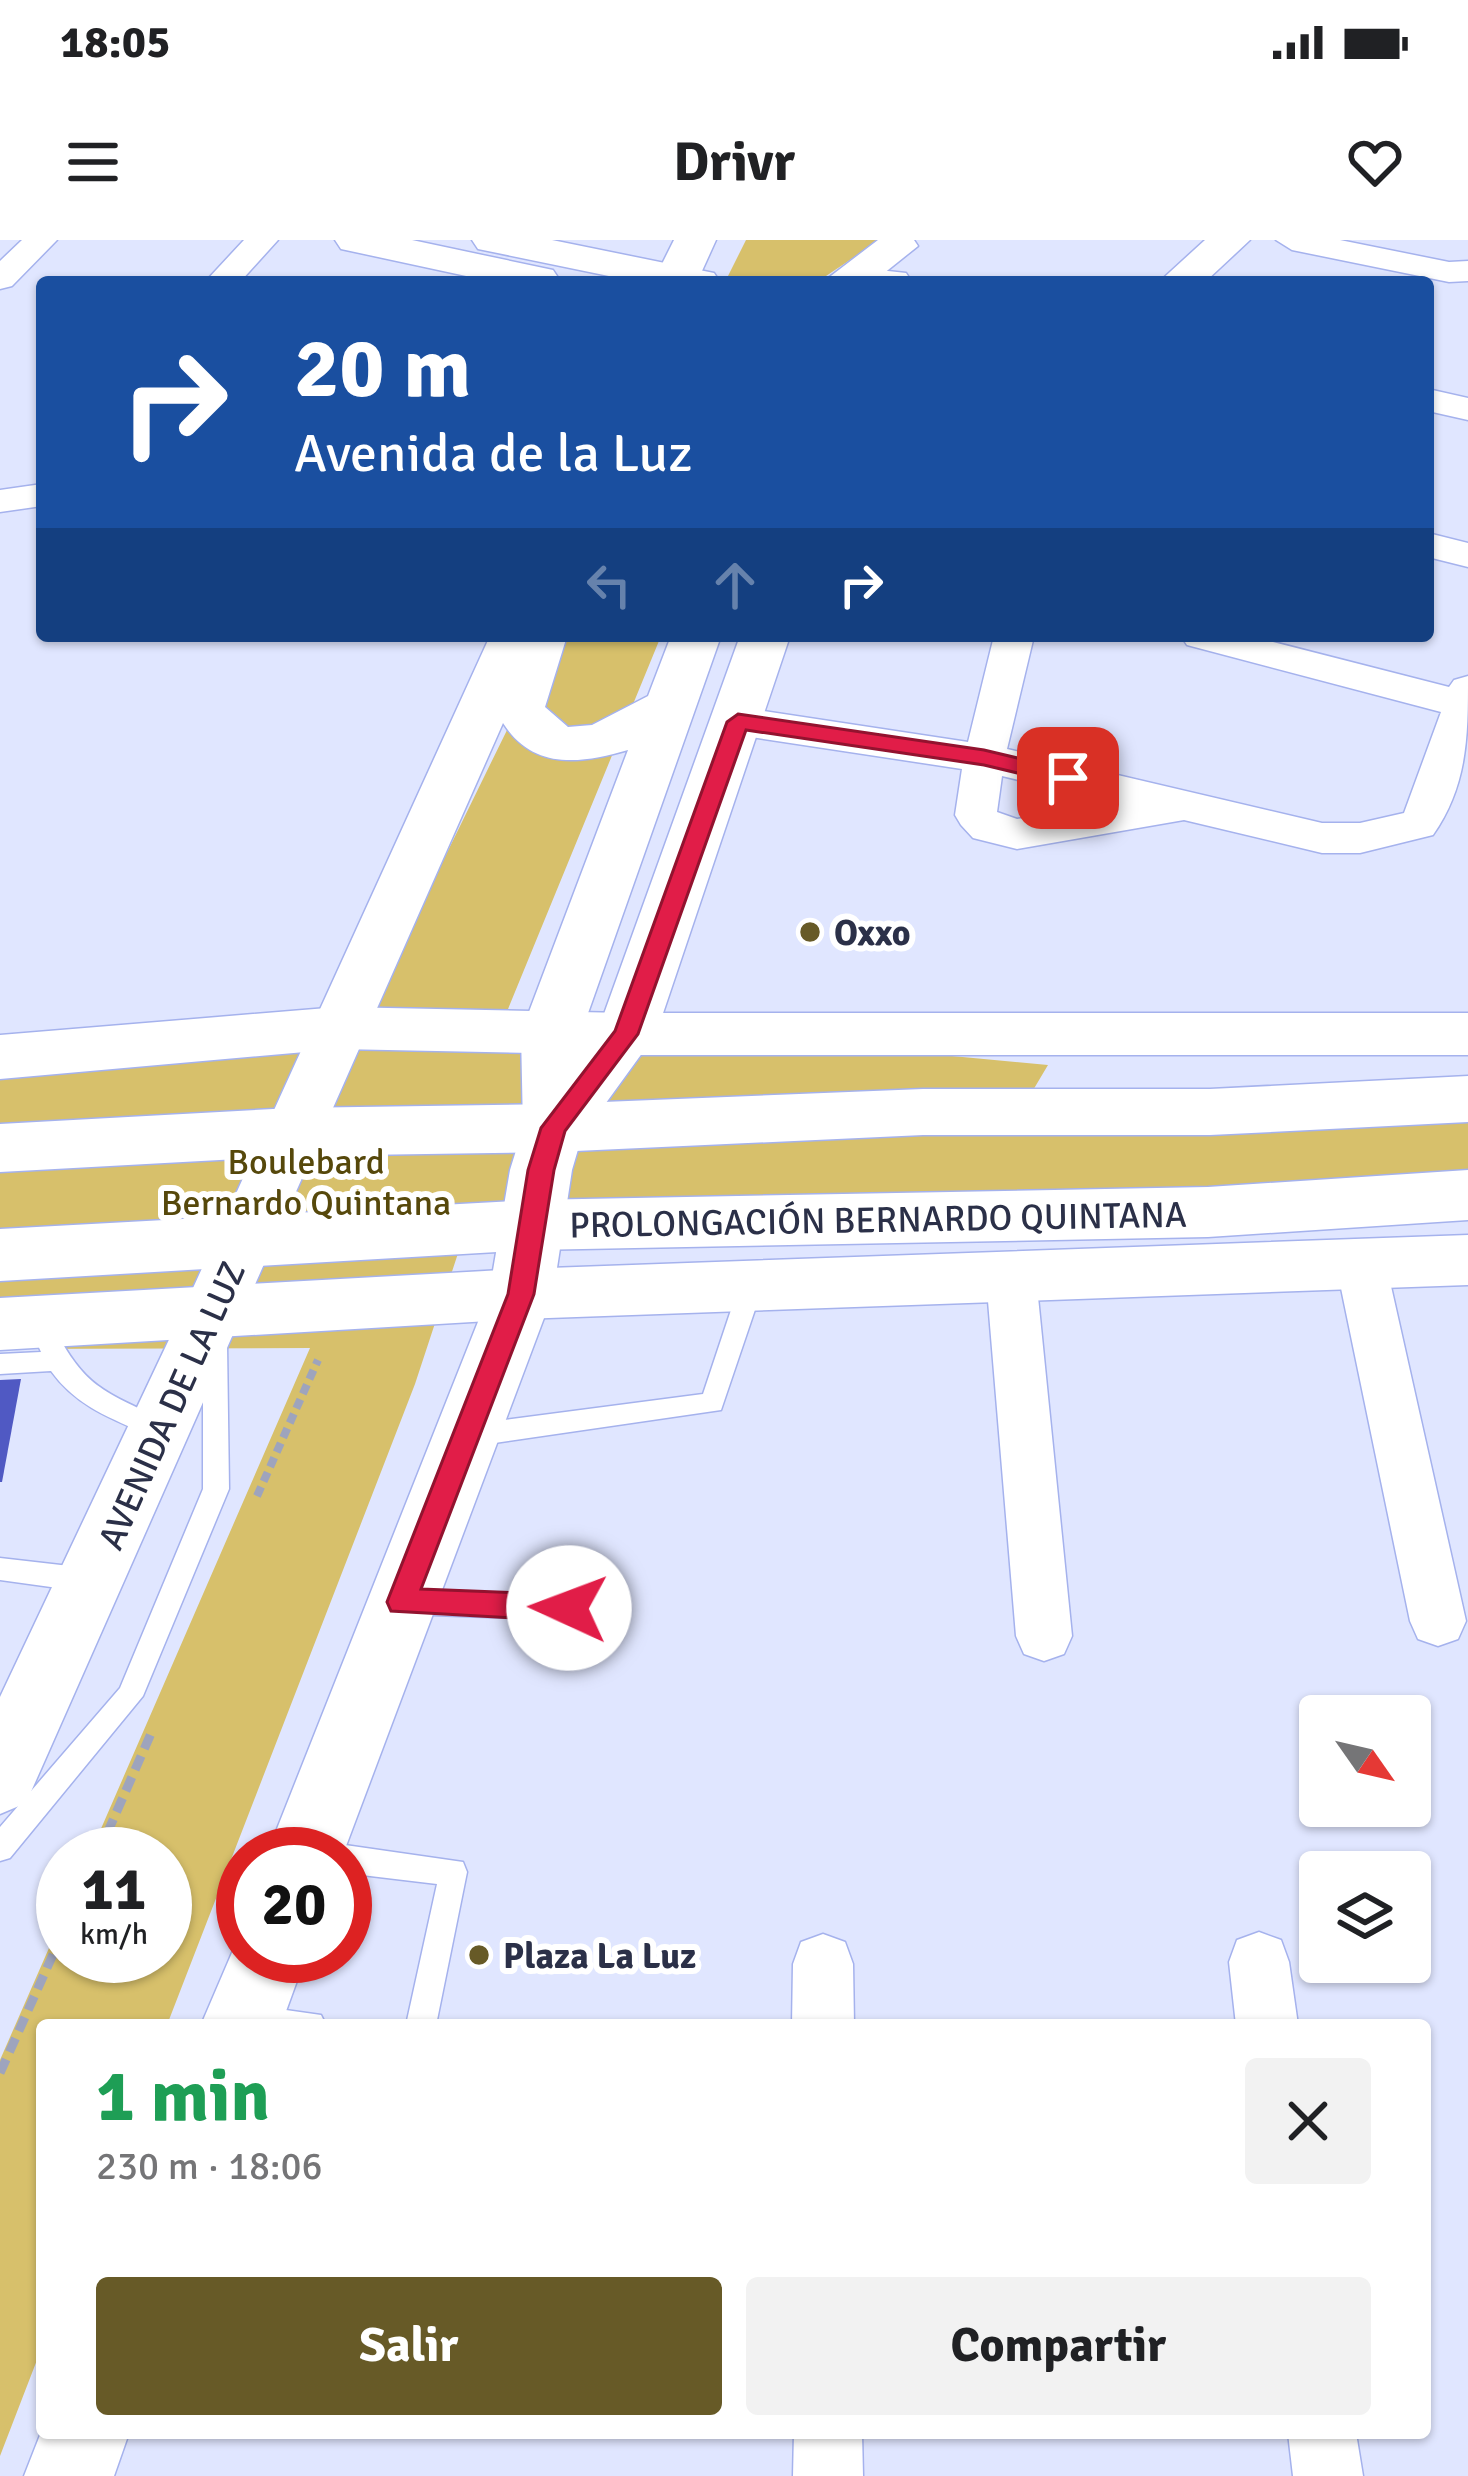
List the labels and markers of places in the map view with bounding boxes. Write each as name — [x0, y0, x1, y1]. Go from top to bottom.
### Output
pin — [1017, 727, 1119, 829]
place label: Oxxo — [834, 911, 911, 956]
marker: Oxxo — [797, 919, 823, 945]
place label: Plaza La Luz — [503, 1934, 696, 1979]
marker: Plaza La Luz — [466, 1942, 492, 1968]

